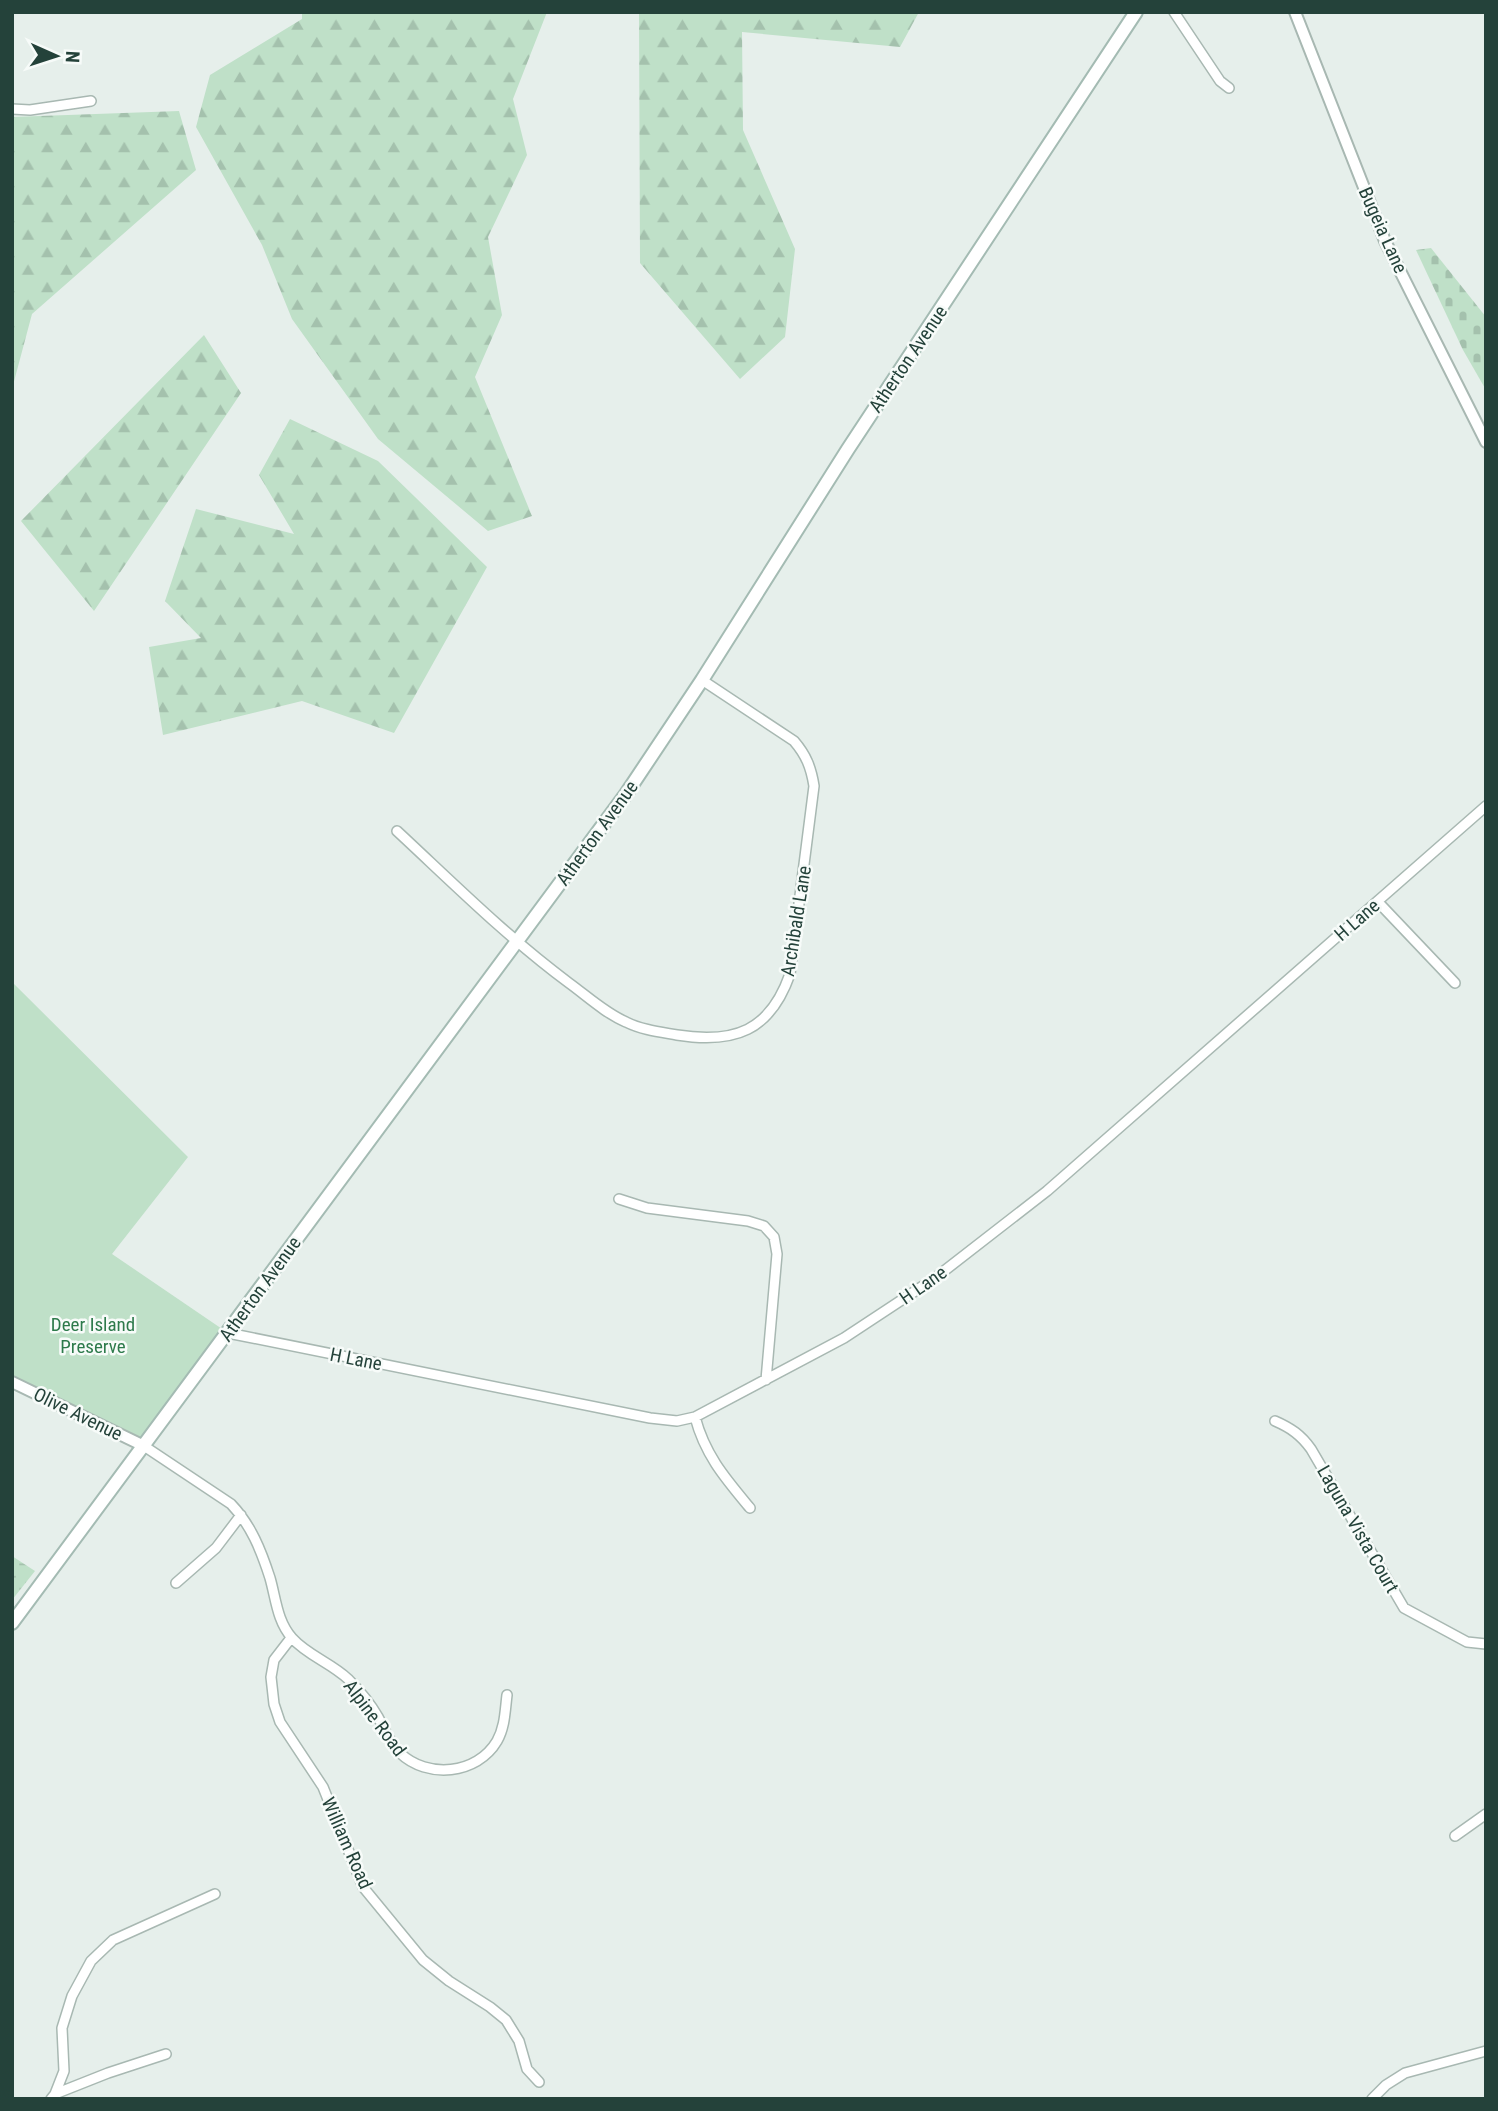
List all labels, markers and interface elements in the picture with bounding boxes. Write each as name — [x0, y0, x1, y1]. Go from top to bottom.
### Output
north arrow — [21, 21, 91, 91]
text: N — [61, 50, 84, 63]
street label: Bugeia Lane — [1354, 183, 1412, 277]
street label: Atherton Avenue — [864, 301, 952, 417]
street label: Atherton Avenue — [551, 776, 643, 890]
street label: Archibald Lane — [776, 864, 816, 978]
street label: H Lane — [1330, 894, 1384, 946]
street label: Atherton Avenue — [214, 1232, 306, 1346]
street label: H Lane — [895, 1261, 951, 1309]
park label: Deer Island Preserve — [51, 1313, 135, 1358]
street label: H Lane — [328, 1343, 384, 1375]
street label: Olive Avenue — [30, 1383, 126, 1445]
street label: Laguna Vista Court — [1312, 1461, 1404, 1597]
street label: Alpine Road — [339, 1675, 411, 1761]
street label: William Road — [317, 1794, 377, 1892]

